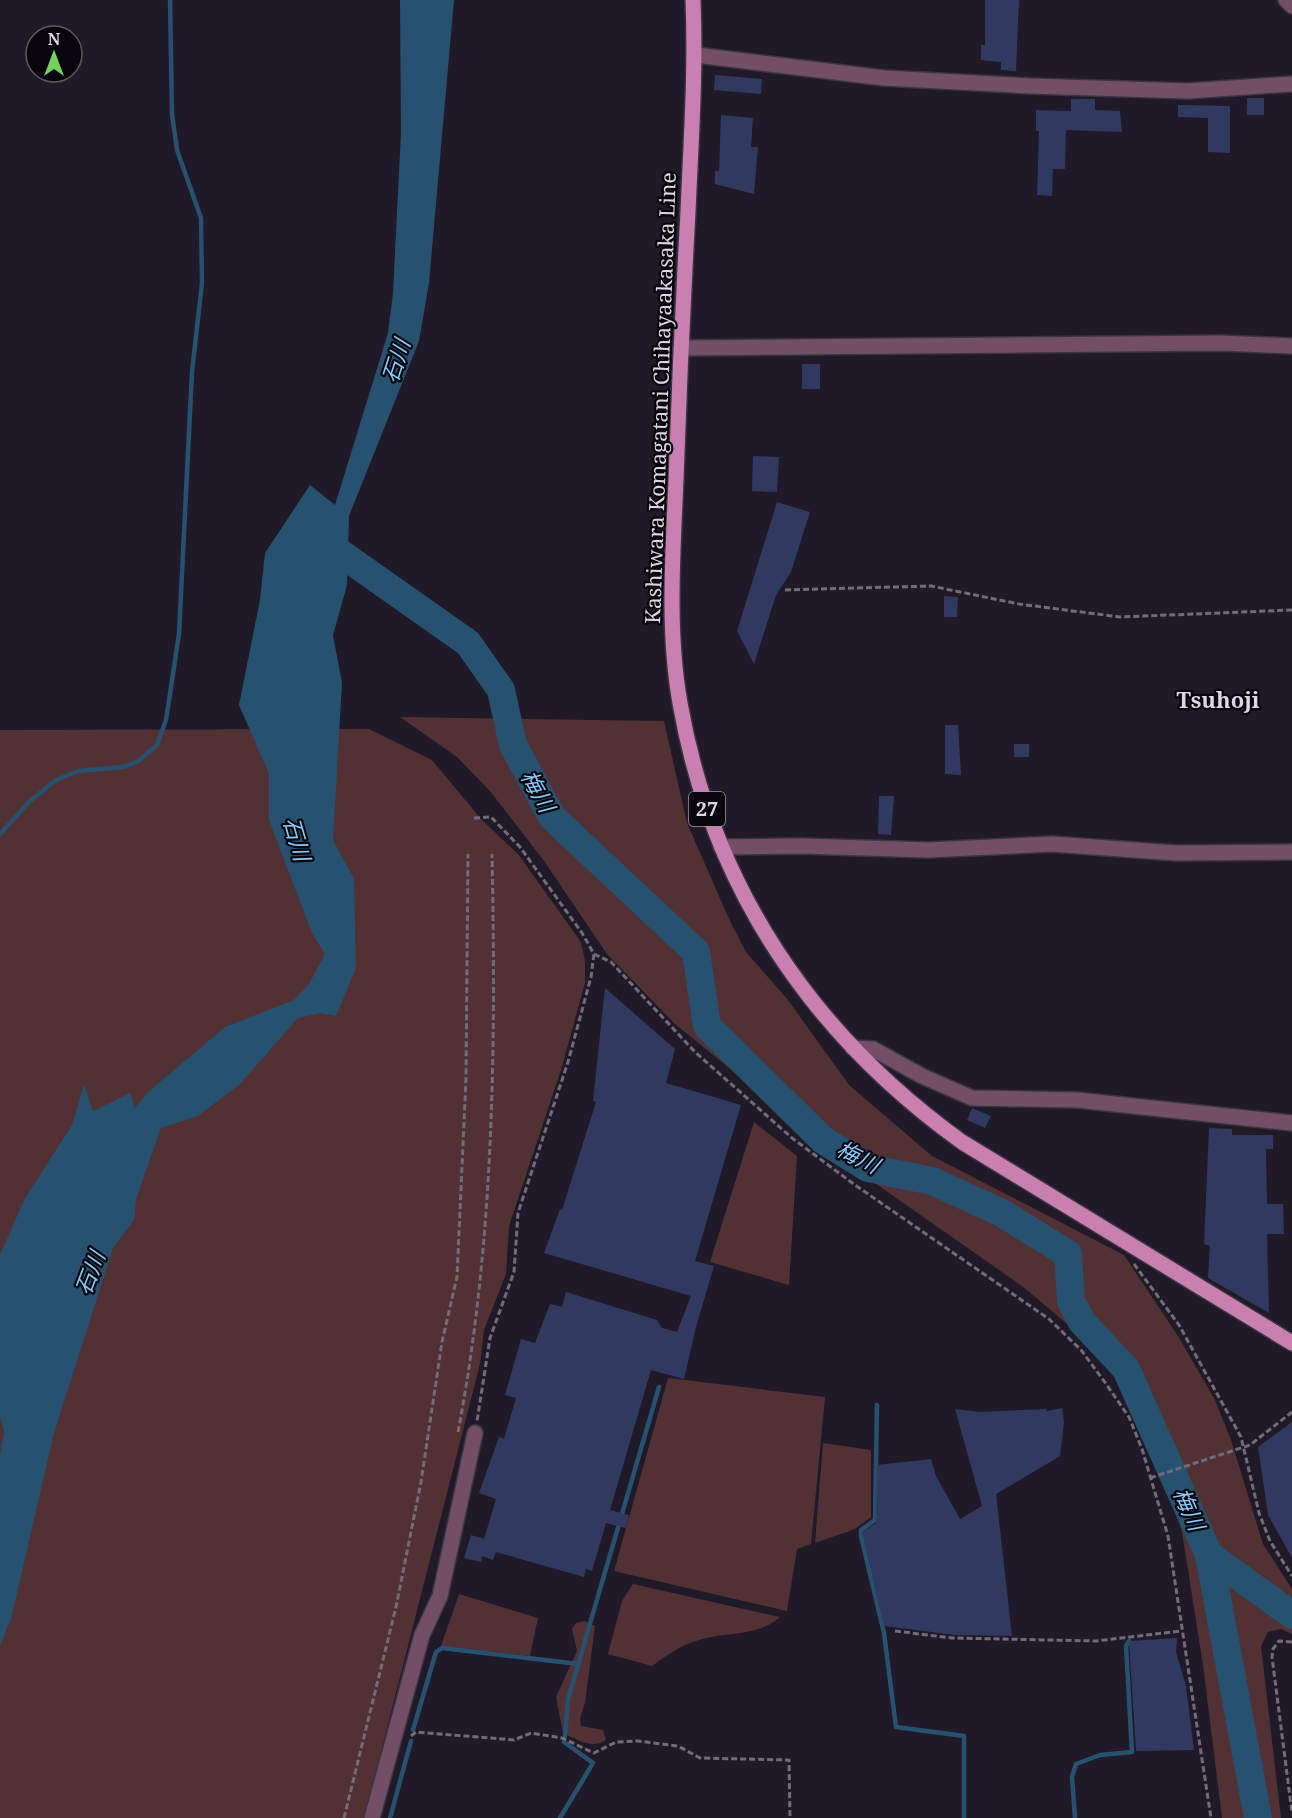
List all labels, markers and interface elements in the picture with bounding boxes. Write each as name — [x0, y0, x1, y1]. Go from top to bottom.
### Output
north arrow — [24, 24, 84, 84]
text: N — [48, 28, 61, 50]
street label: Kashiwara Komagatani Chihayaakasaka Line — [638, 172, 682, 624]
water label: 石川 — [374, 333, 417, 386]
district label: Tsuhoji — [1176, 684, 1260, 714]
water label: 梅川 — [515, 764, 564, 819]
road number: 27 — [689, 792, 725, 826]
water label: 石川 — [277, 813, 319, 866]
water label: 梅川 — [832, 1133, 887, 1180]
water label: 石川 — [67, 1245, 112, 1299]
water label: 梅川 — [1167, 1482, 1213, 1537]

